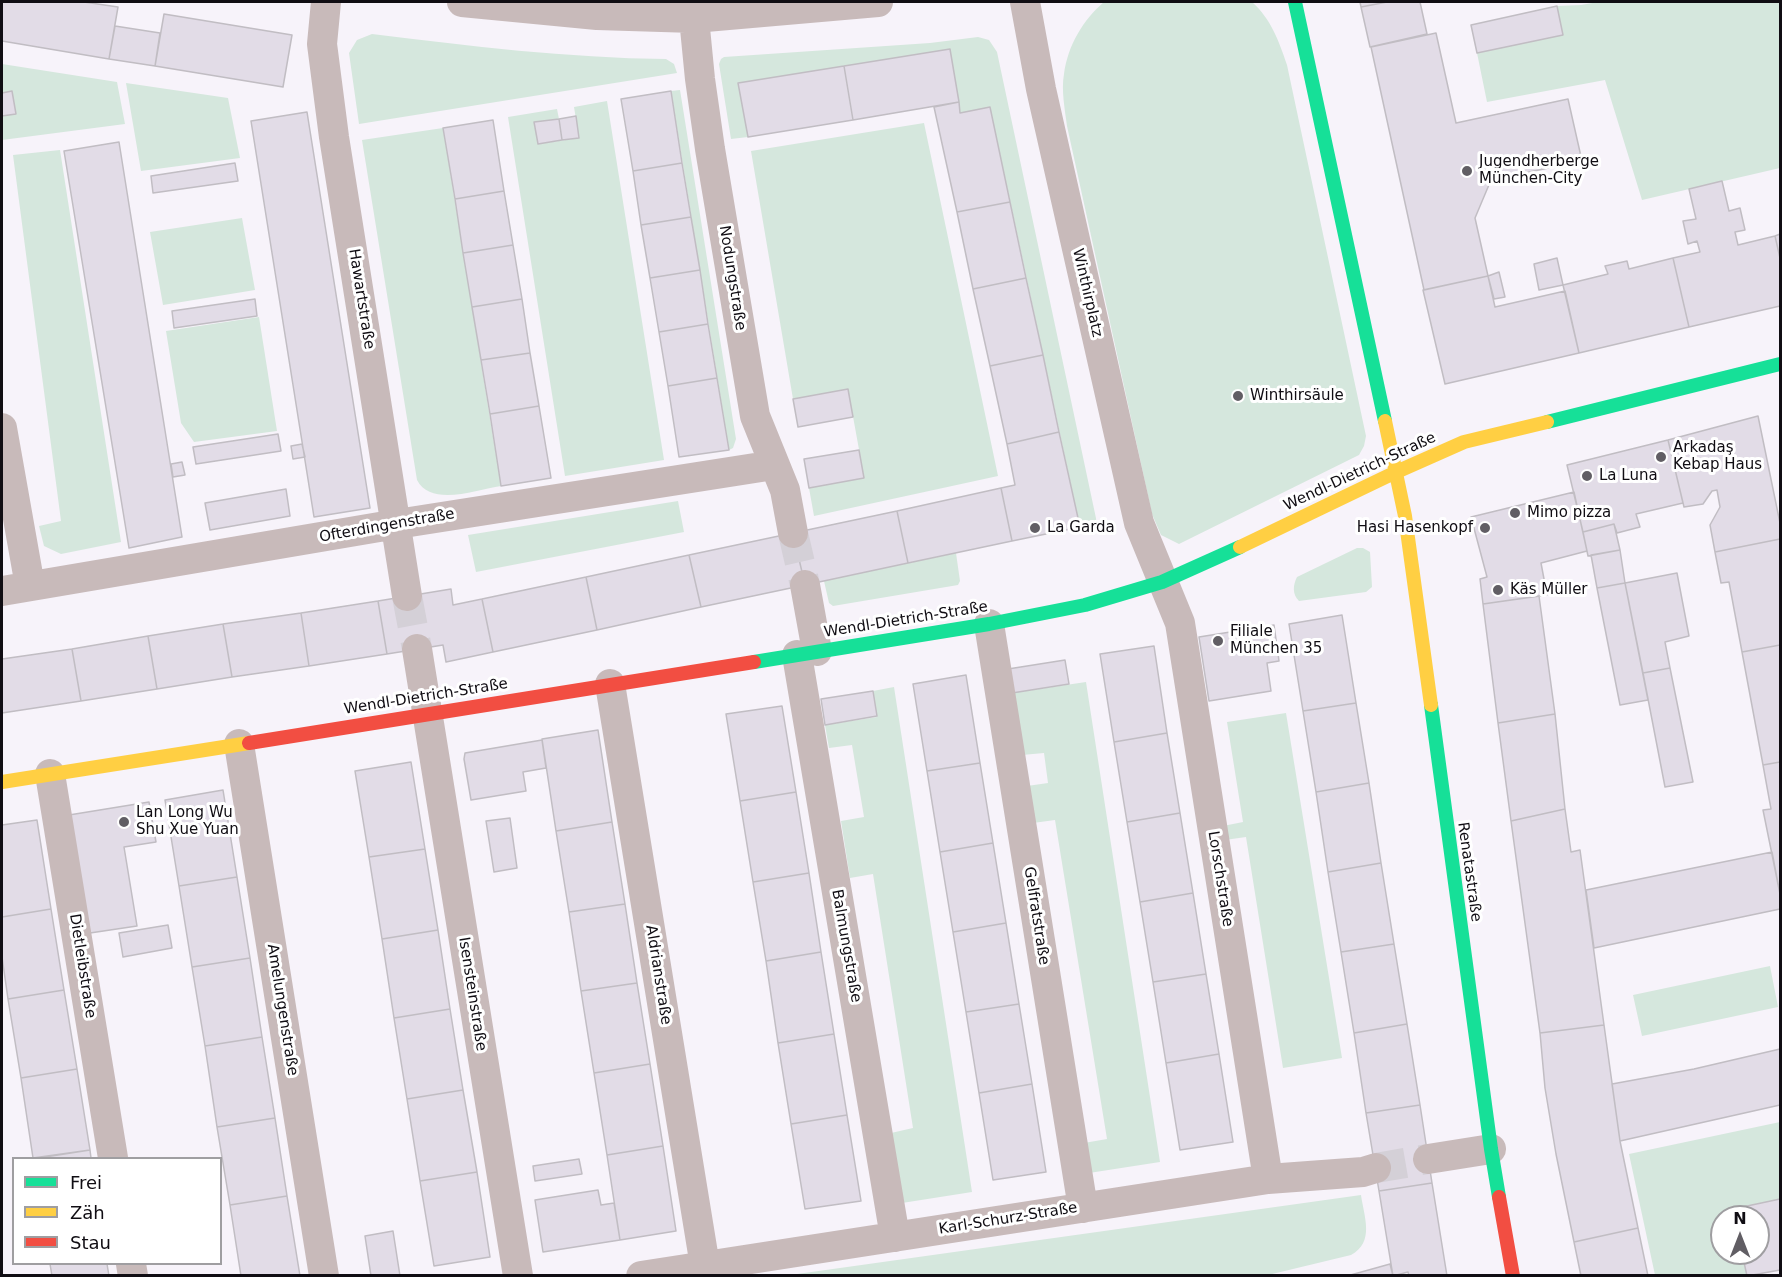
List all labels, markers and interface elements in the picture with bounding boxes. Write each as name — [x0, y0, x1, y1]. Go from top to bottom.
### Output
place label: Jugendherberge München-City — [1479, 153, 1599, 188]
marker: Jugendherberge München-City — [1460, 164, 1474, 178]
street label: Nodungstraße — [715, 224, 749, 332]
street label: Hawartstraße — [344, 247, 378, 351]
street label: Winthirplatz — [1068, 247, 1106, 339]
place label: Winthirsäule — [1250, 387, 1344, 405]
marker: Winthirsäule — [1231, 389, 1245, 403]
street label: Wendl-Dietrich-Straße — [1281, 429, 1439, 515]
place label: Arkadaş Kebap Haus — [1673, 439, 1762, 474]
marker: Arkadaş Kebap Haus — [1654, 450, 1668, 464]
place label: La Luna — [1599, 467, 1658, 485]
marker: La Luna — [1580, 469, 1594, 483]
place label: Mimo pizza — [1527, 504, 1611, 522]
street label: Ofterdingenstraße — [318, 505, 456, 547]
marker: Mimo pizza — [1508, 506, 1522, 520]
place label: La Garda — [1047, 519, 1115, 537]
place label: Hasi Hasenkopf — [1357, 519, 1473, 537]
marker: La Garda — [1028, 521, 1042, 535]
marker: Hasi Hasenkopf — [1478, 521, 1492, 535]
place label: Käs Müller — [1510, 581, 1588, 599]
marker: Käs Müller — [1491, 583, 1505, 597]
street label: Wendl-Dietrich-Straße — [823, 598, 989, 642]
place label: Filiale München 35 — [1230, 623, 1322, 658]
marker: Filiale München 35 — [1211, 634, 1225, 648]
street label: Wendl-Dietrich-Straße — [343, 675, 509, 719]
place label: Lan Long Wu Shu Xue Yuan — [136, 804, 239, 839]
marker: Lan Long Wu Shu Xue Yuan — [117, 815, 131, 829]
street label: Renatastraße — [1453, 821, 1485, 923]
street label: Lorschstraße — [1204, 830, 1236, 928]
street label: Gelfratstraße — [1019, 866, 1053, 966]
street label: Balmungstraße — [827, 888, 865, 1004]
street label: Dietleibstraße — [65, 912, 99, 1020]
street label: Aldrianstraße — [641, 924, 675, 1026]
street label: Isensteinstraße — [454, 936, 490, 1052]
street label: Amelungenstraße — [263, 943, 301, 1077]
legend — [12, 1157, 222, 1265]
text: Frei — [70, 1172, 102, 1193]
street label: Karl-Schurz-Straße — [937, 1199, 1079, 1239]
text: Zäh — [70, 1202, 105, 1223]
north arrow — [1710, 1205, 1770, 1265]
text: N — [1733, 1209, 1747, 1228]
text: Stau — [70, 1232, 111, 1253]

